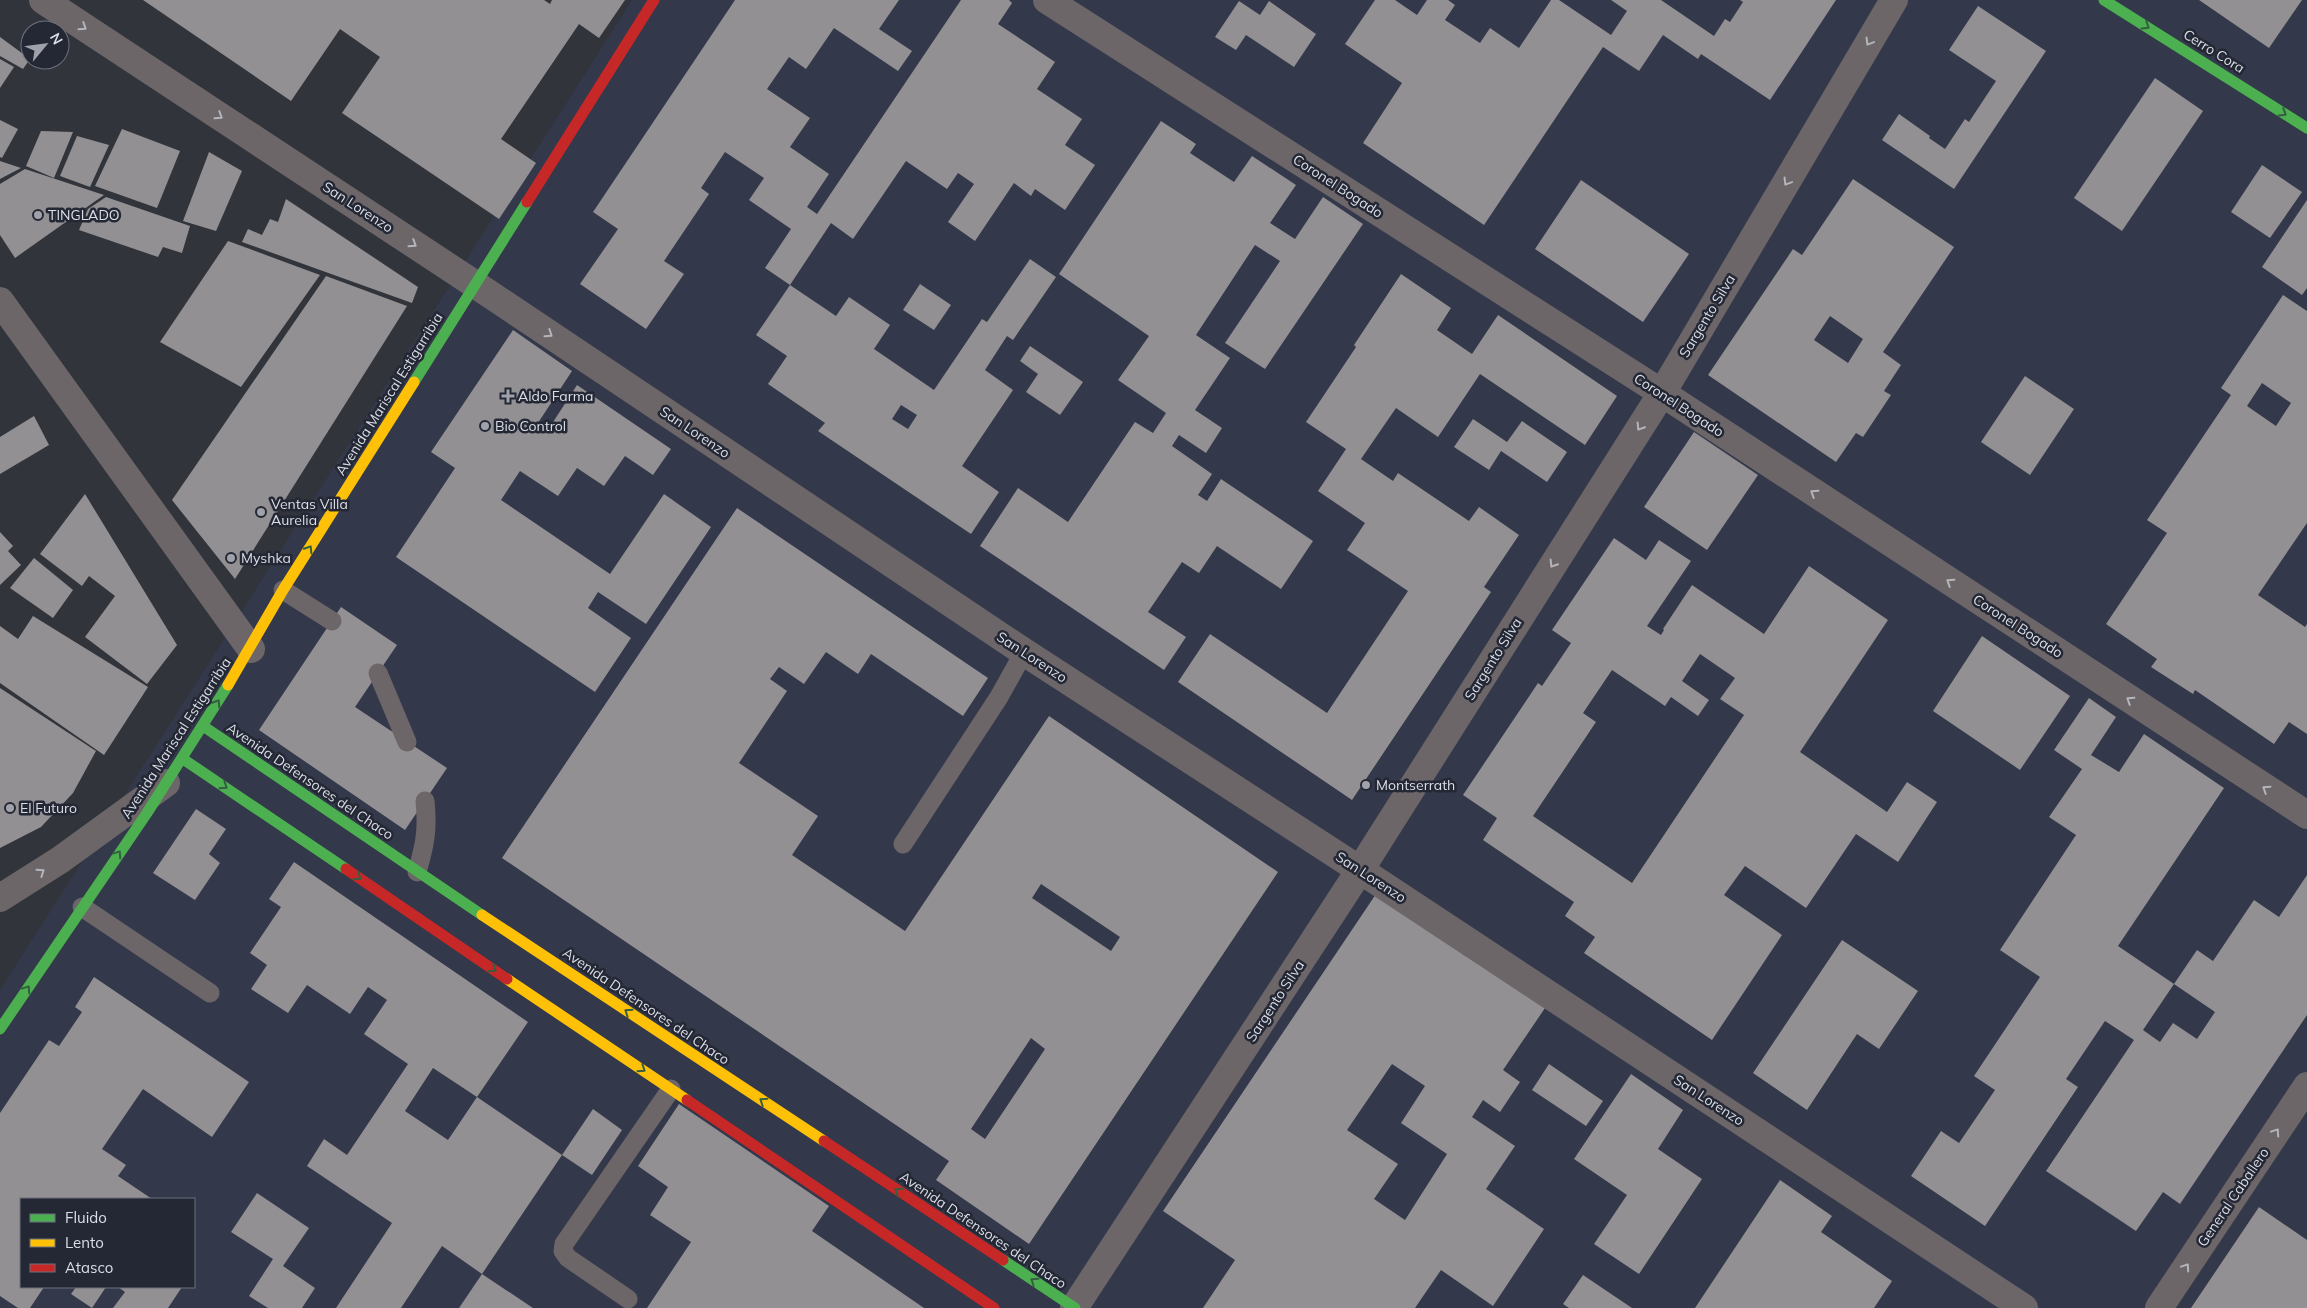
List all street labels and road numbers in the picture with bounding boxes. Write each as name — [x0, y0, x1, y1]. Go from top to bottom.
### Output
street label: Cerro Cora — [2180, 25, 2248, 77]
street label: Coronel Bogado — [1290, 150, 1386, 222]
street label: San Lorenzo — [319, 178, 397, 236]
street label: Sargento Silva — [1675, 271, 1739, 361]
street label: Avenida Mariscal Estigarribia — [331, 309, 447, 479]
street label: Coronel Bogado — [1631, 369, 1727, 441]
street label: San Lorenzo — [657, 402, 733, 462]
street label: Coronel Bogado — [1970, 590, 2066, 662]
street label: Sargento Silva — [1460, 614, 1526, 704]
street label: San Lorenzo — [993, 628, 1071, 686]
street label: Avenida Mariscal Estigarribia — [117, 654, 235, 822]
street label: Avenida Defensores del Chaco — [223, 718, 397, 844]
street label: San Lorenzo — [1332, 848, 1410, 906]
street label: Avenida Defensores del Chaco — [559, 943, 733, 1069]
street label: Sargento Silva — [1242, 957, 1308, 1045]
street label: San Lorenzo — [1670, 1071, 1748, 1129]
street label: General Caballero — [2193, 1144, 2273, 1250]
street label: Avenida Defensores del Chaco — [896, 1167, 1070, 1293]

